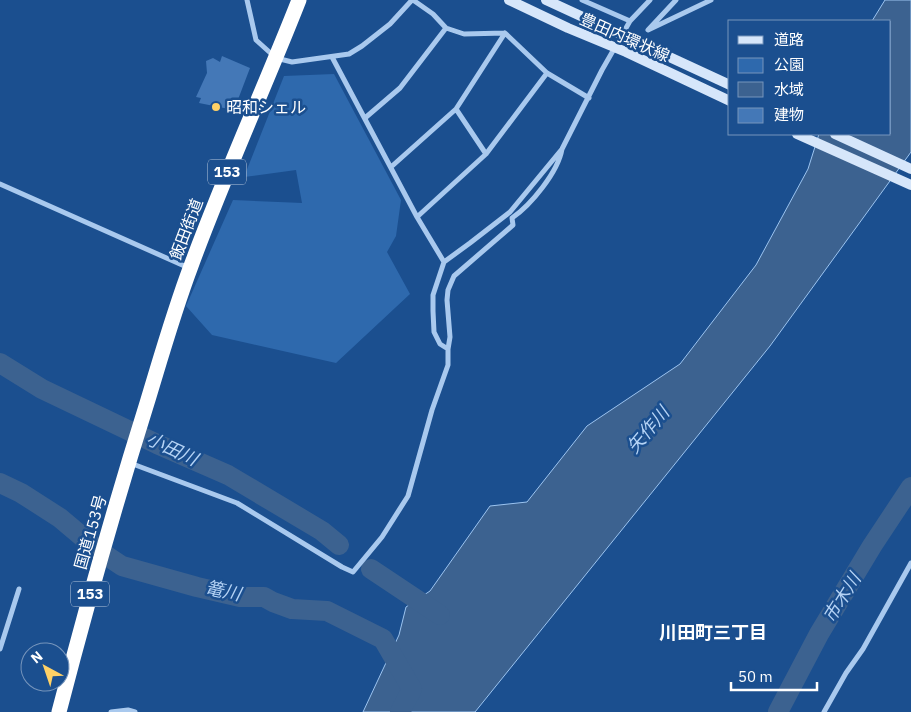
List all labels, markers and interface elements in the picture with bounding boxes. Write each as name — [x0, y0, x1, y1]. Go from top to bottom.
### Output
street label: 豊田内環状線 — [577, 8, 673, 66]
legend — [728, 20, 891, 135]
text: 道路 — [774, 30, 804, 49]
text: 公園 — [774, 55, 804, 74]
text: 水域 — [774, 80, 804, 99]
place label: 昭和シェル — [226, 97, 306, 117]
marker: 昭和シェル — [210, 101, 222, 113]
text: 建物 — [774, 105, 804, 124]
road number: 153 — [208, 160, 246, 184]
street label: 飯田街道 — [165, 196, 207, 262]
water label: 矢作川 — [621, 400, 675, 458]
water label: 小田川 — [143, 427, 203, 471]
street label: 国道153号 — [70, 492, 110, 572]
water label: 市木川 — [818, 567, 867, 627]
water label: 篭川 — [203, 576, 245, 606]
road number: 153 — [71, 582, 109, 606]
district label: 川田町三丁目 — [659, 621, 767, 644]
north arrow — [20, 642, 70, 692]
text: N — [27, 647, 46, 667]
scale bar — [731, 660, 817, 692]
text: 50 m — [738, 667, 773, 686]

